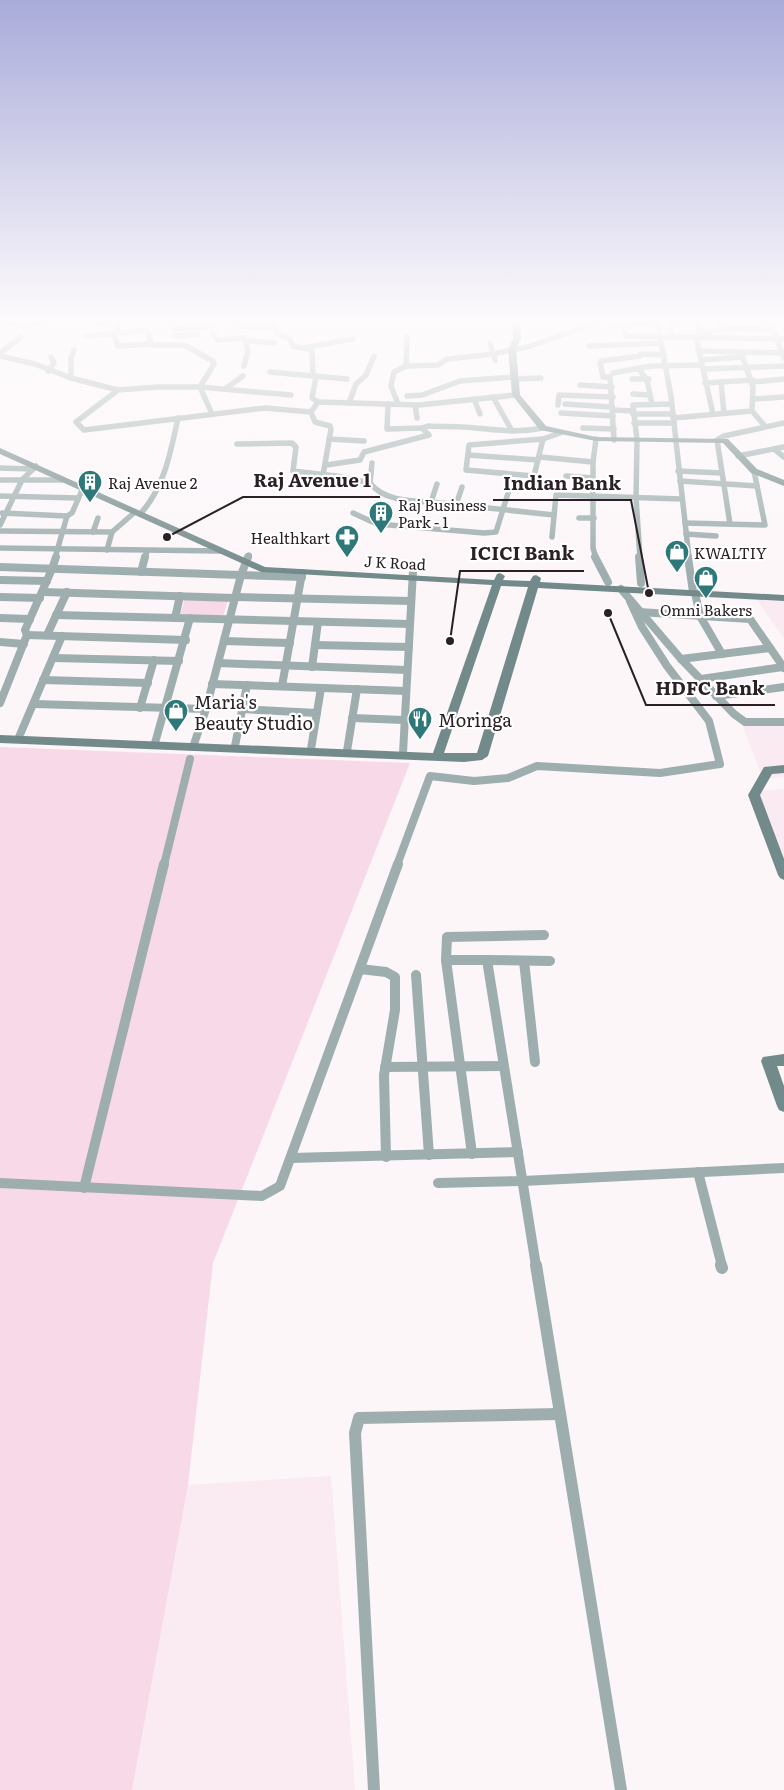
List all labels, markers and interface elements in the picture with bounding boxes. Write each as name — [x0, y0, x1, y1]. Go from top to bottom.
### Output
callout: Raj Avenue 1 — [243, 463, 380, 497]
text: Raj Avenue 1 — [253, 465, 371, 493]
callout: Indian Bank — [493, 466, 631, 500]
text: Indian Bank — [503, 468, 621, 496]
building icon: Raj Avenue 2 — [77, 469, 103, 503]
place label: Raj Avenue 2 — [108, 471, 198, 494]
place label: Raj Business Park - 1 — [398, 493, 487, 533]
building icon: Raj Business Park - 1 — [368, 500, 394, 534]
pharmacy icon: Healthkart — [334, 524, 360, 558]
place label: Healthkart — [251, 526, 330, 549]
callout: ICICI Bank — [460, 537, 584, 571]
text: ICICI Bank — [470, 538, 574, 566]
shop icon: KWALTIY — [664, 539, 690, 573]
place label: KWALTIY — [694, 541, 767, 564]
street label: J K Road — [363, 549, 427, 575]
shop icon: Omni Bakers — [693, 565, 719, 599]
place label: Omni Bakers — [660, 598, 752, 621]
callout: HDFC Bank — [646, 671, 775, 705]
text: HDFC Bank — [655, 673, 765, 701]
place label: Maria's Beauty Studio — [194, 688, 313, 736]
shop icon: Maria's Beauty Studio — [163, 698, 189, 732]
restaurant icon: Moringa — [407, 706, 433, 740]
place label: Moringa — [438, 706, 512, 733]

